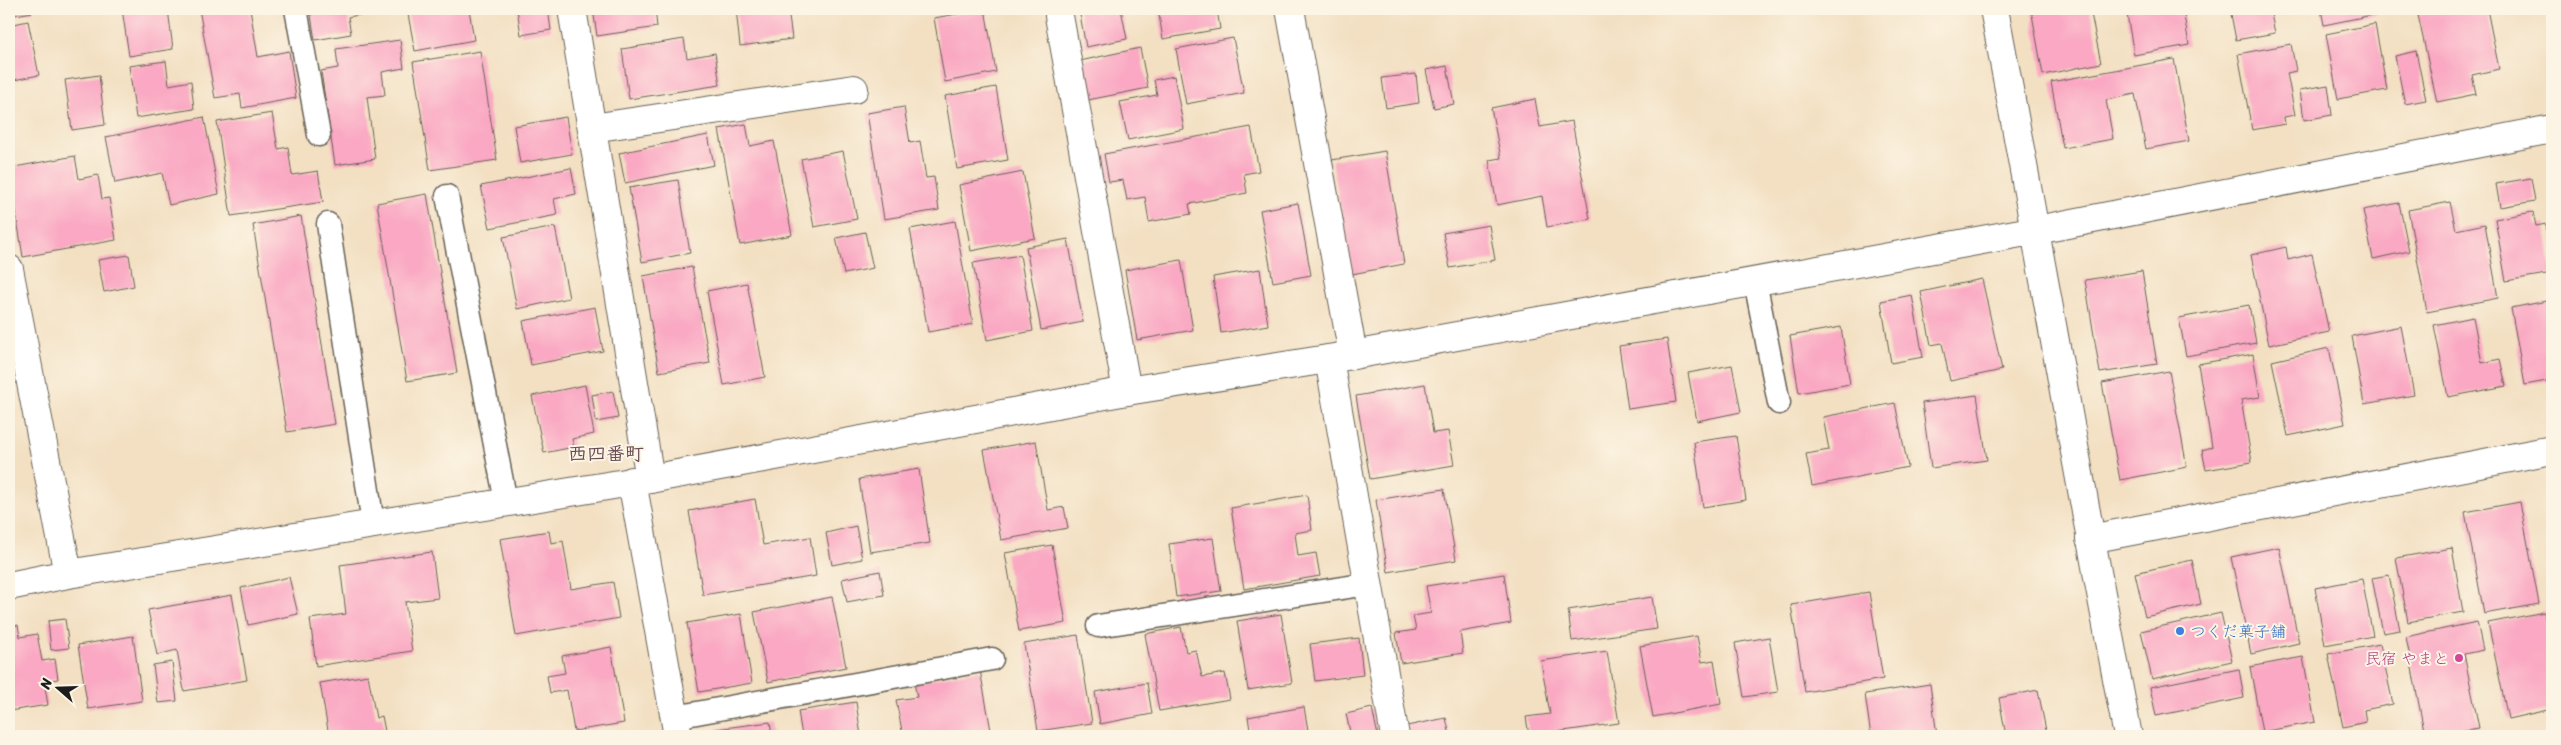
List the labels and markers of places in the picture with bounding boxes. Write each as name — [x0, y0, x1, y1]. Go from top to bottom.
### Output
place label: つくだ菓子舗 — [2190, 617, 2286, 646]
marker: つくだ菓子舗 — [2174, 625, 2186, 637]
place label: 民宿 やまと — [2365, 644, 2449, 673]
marker: 民宿 やまと — [2453, 652, 2465, 664]

